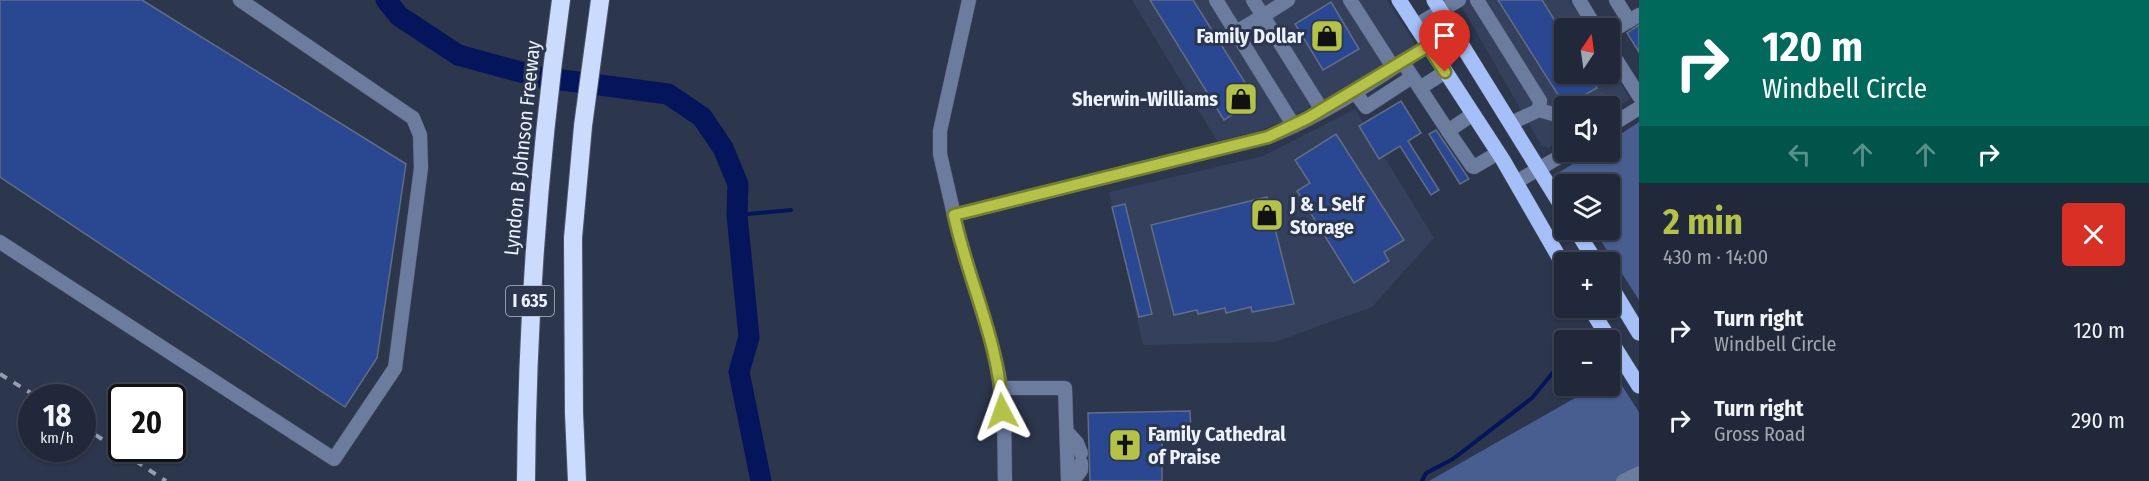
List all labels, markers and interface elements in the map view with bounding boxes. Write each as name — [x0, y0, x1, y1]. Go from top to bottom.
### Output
pin — [1419, 10, 1470, 72]
shop icon: Family Dollar — [1309, 18, 1345, 54]
north arrow — [1554, 18, 1620, 84]
map controls — [1554, 18, 1620, 396]
icon: arrive — [1428, 19, 1461, 52]
text: 120 m — [1762, 22, 1863, 72]
place label: Family Dollar — [1196, 24, 1305, 48]
icon: right — [1663, 24, 1741, 102]
street label: Lyndon B Johnson Freeway — [499, 39, 545, 257]
text: Windbell Circle — [1762, 73, 1927, 105]
shop icon: Sherwin-Williams — [1223, 81, 1259, 117]
place label: Sherwin-Williams — [1072, 87, 1218, 111]
button: sound — [1554, 96, 1620, 162]
icon: left — [1783, 138, 1816, 171]
icon: ahead — [1846, 138, 1879, 171]
icon: ahead — [1909, 138, 1942, 171]
icon: right — [1972, 138, 2005, 171]
button: layers — [1554, 174, 1620, 240]
place label: J & L Self Storage — [1289, 192, 1365, 239]
shop icon: J & L Self Storage — [1249, 197, 1285, 233]
text: 2 min — [1663, 200, 1743, 244]
button: close — [2062, 203, 2125, 266]
text: 430 m · 14:00 — [1663, 245, 1768, 269]
button: + — [1554, 252, 1620, 318]
road number: I 635 — [506, 286, 554, 316]
text: Turn right — [1714, 305, 1803, 332]
icon: right — [1663, 314, 1696, 347]
text: 120 m — [2073, 317, 2125, 344]
button: − — [1554, 330, 1620, 396]
text: Windbell Circle — [1714, 332, 1836, 356]
position arrow — [970, 379, 1034, 443]
speed limit sign: 20 — [108, 384, 186, 462]
text: Turn right — [1714, 395, 1803, 422]
text: 18 — [43, 398, 71, 434]
icon: right — [1663, 404, 1696, 437]
text: 290 m — [2071, 407, 2125, 434]
place label: Family Cathedral of Praise — [1148, 422, 1286, 469]
text: Gross Road — [1714, 422, 1805, 446]
church icon: Family Cathedral of Praise — [1107, 427, 1143, 463]
text: km/h — [40, 429, 74, 447]

